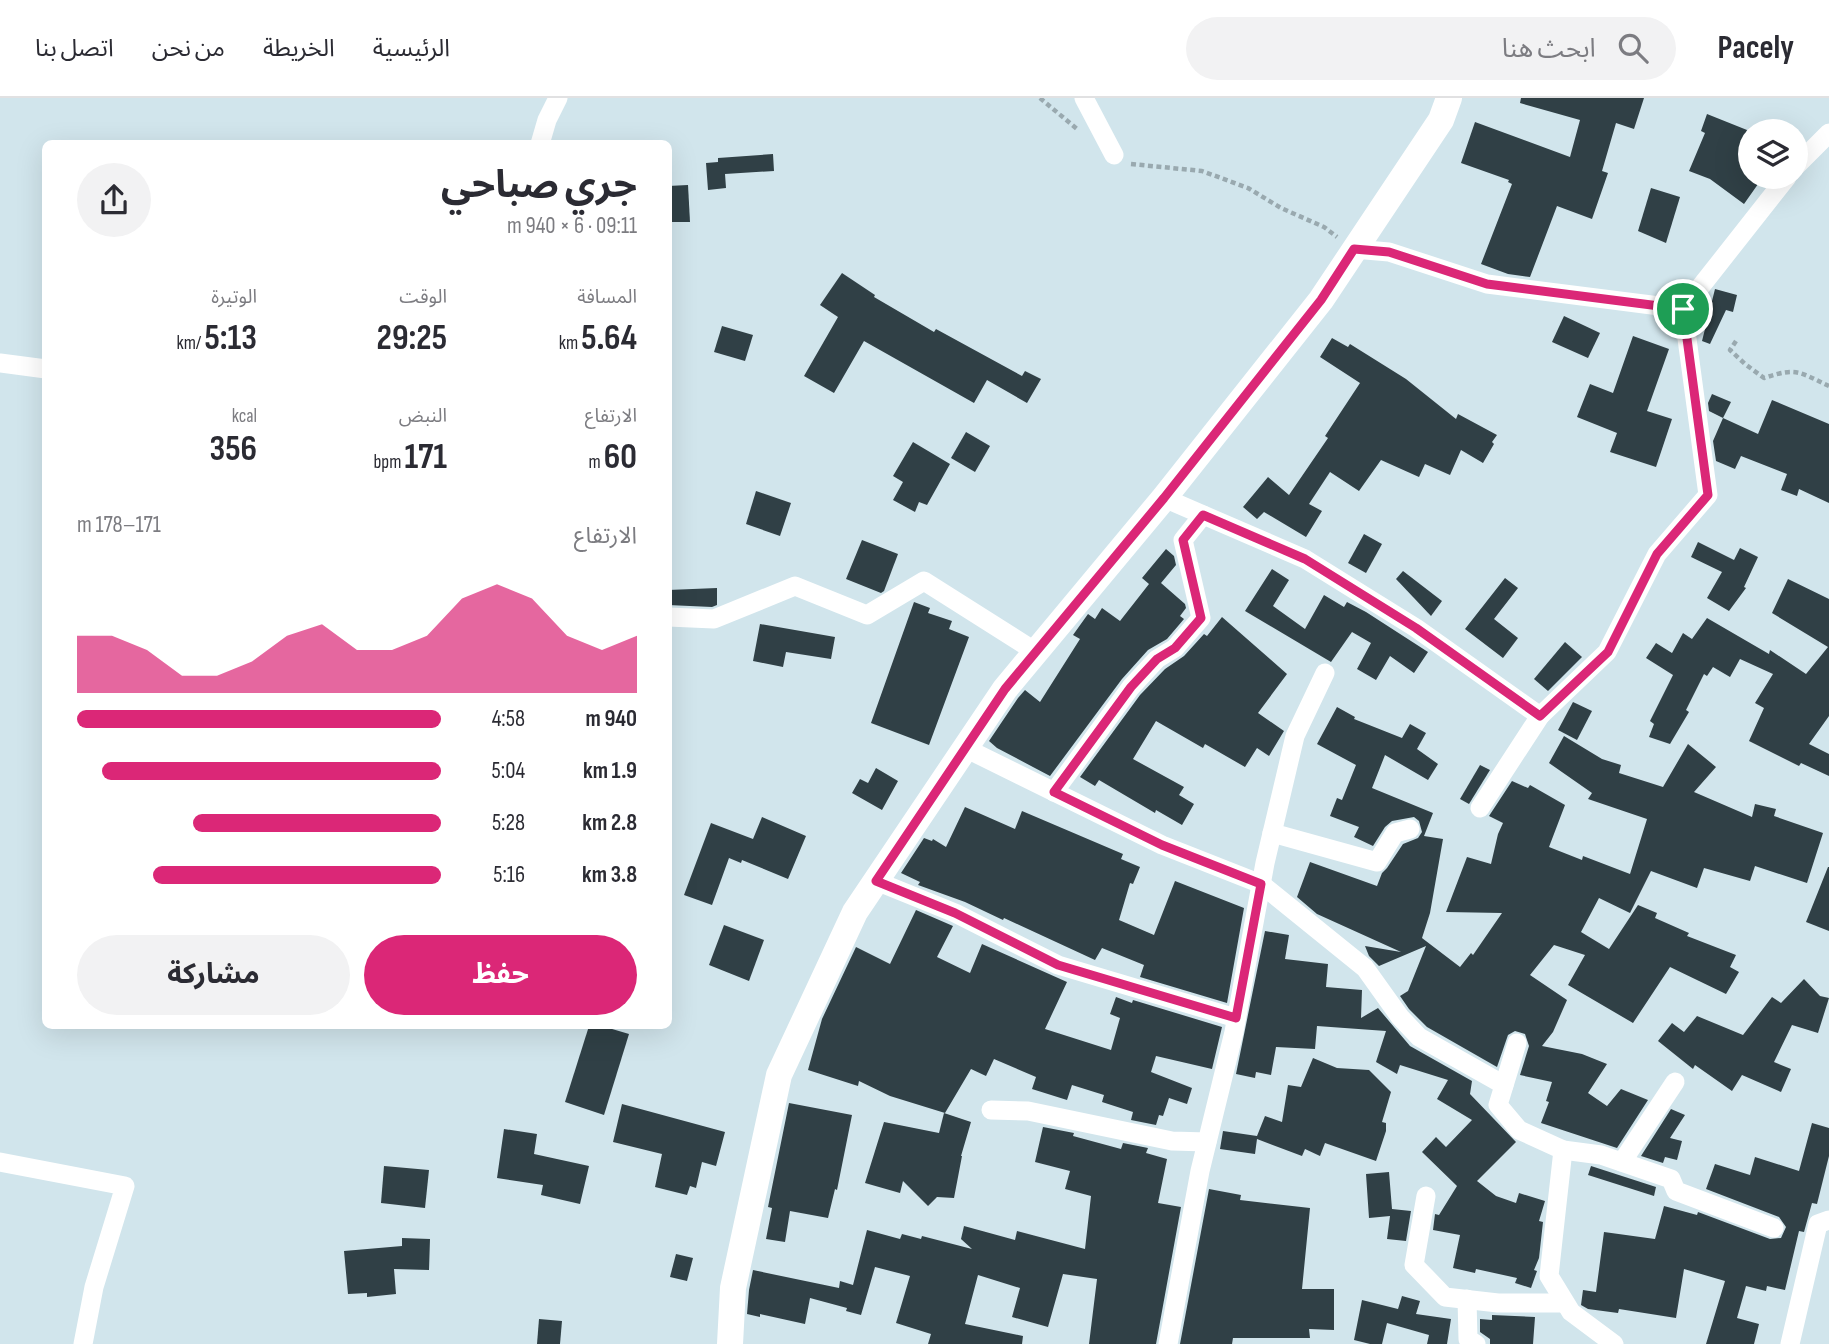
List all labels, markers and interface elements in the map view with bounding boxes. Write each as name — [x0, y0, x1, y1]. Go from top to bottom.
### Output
search box — [1186, 17, 1676, 80]
text: Pacely — [1718, 28, 1794, 68]
icon: search — [1614, 29, 1652, 67]
text: اتصل بنا — [35, 34, 114, 63]
text: من نحن — [152, 34, 225, 63]
text: الخريطة — [263, 34, 335, 63]
text: الرئيسية — [373, 34, 450, 63]
text: ابحث هنا — [1502, 34, 1596, 65]
map controls — [1738, 119, 1808, 189]
button: layers — [1738, 119, 1808, 189]
button: share — [77, 163, 151, 237]
text: جري صباحي — [441, 163, 637, 208]
text: 09:11 · 6 × 940 m — [507, 212, 637, 240]
pin — [1653, 279, 1713, 339]
text: الوتيرة — [211, 286, 257, 309]
text: الوقت — [399, 286, 447, 309]
text: المسافة — [577, 286, 637, 309]
icon: arrive — [1664, 290, 1702, 328]
text: 5:13 — [204, 317, 257, 360]
text: 29:25 — [377, 317, 447, 360]
text: 5.64 — [581, 317, 637, 360]
text: /km — [176, 332, 204, 355]
text: km — [559, 332, 581, 355]
text: kcal — [232, 405, 257, 428]
text: النبض — [399, 405, 447, 428]
text: الارتفاع — [585, 405, 637, 428]
text: 356 — [209, 428, 257, 471]
text: 171 — [404, 436, 447, 479]
text: 60 — [604, 436, 637, 479]
text: bpm — [373, 451, 404, 474]
text: m — [589, 451, 604, 474]
text: 171–178 m — [77, 511, 161, 539]
text: الارتفاع — [574, 522, 637, 550]
text: 4:58 — [492, 705, 525, 733]
text: 940 m — [586, 705, 637, 733]
text: 5:04 — [492, 757, 525, 785]
text: 1.9 km — [583, 757, 637, 785]
text: 5:28 — [492, 809, 525, 837]
text: 2.8 km — [582, 809, 637, 837]
text: 5:16 — [493, 861, 525, 889]
text: 3.8 km — [582, 861, 637, 889]
button: مشاركة — [77, 935, 350, 1015]
button: حفظ — [364, 935, 637, 1015]

